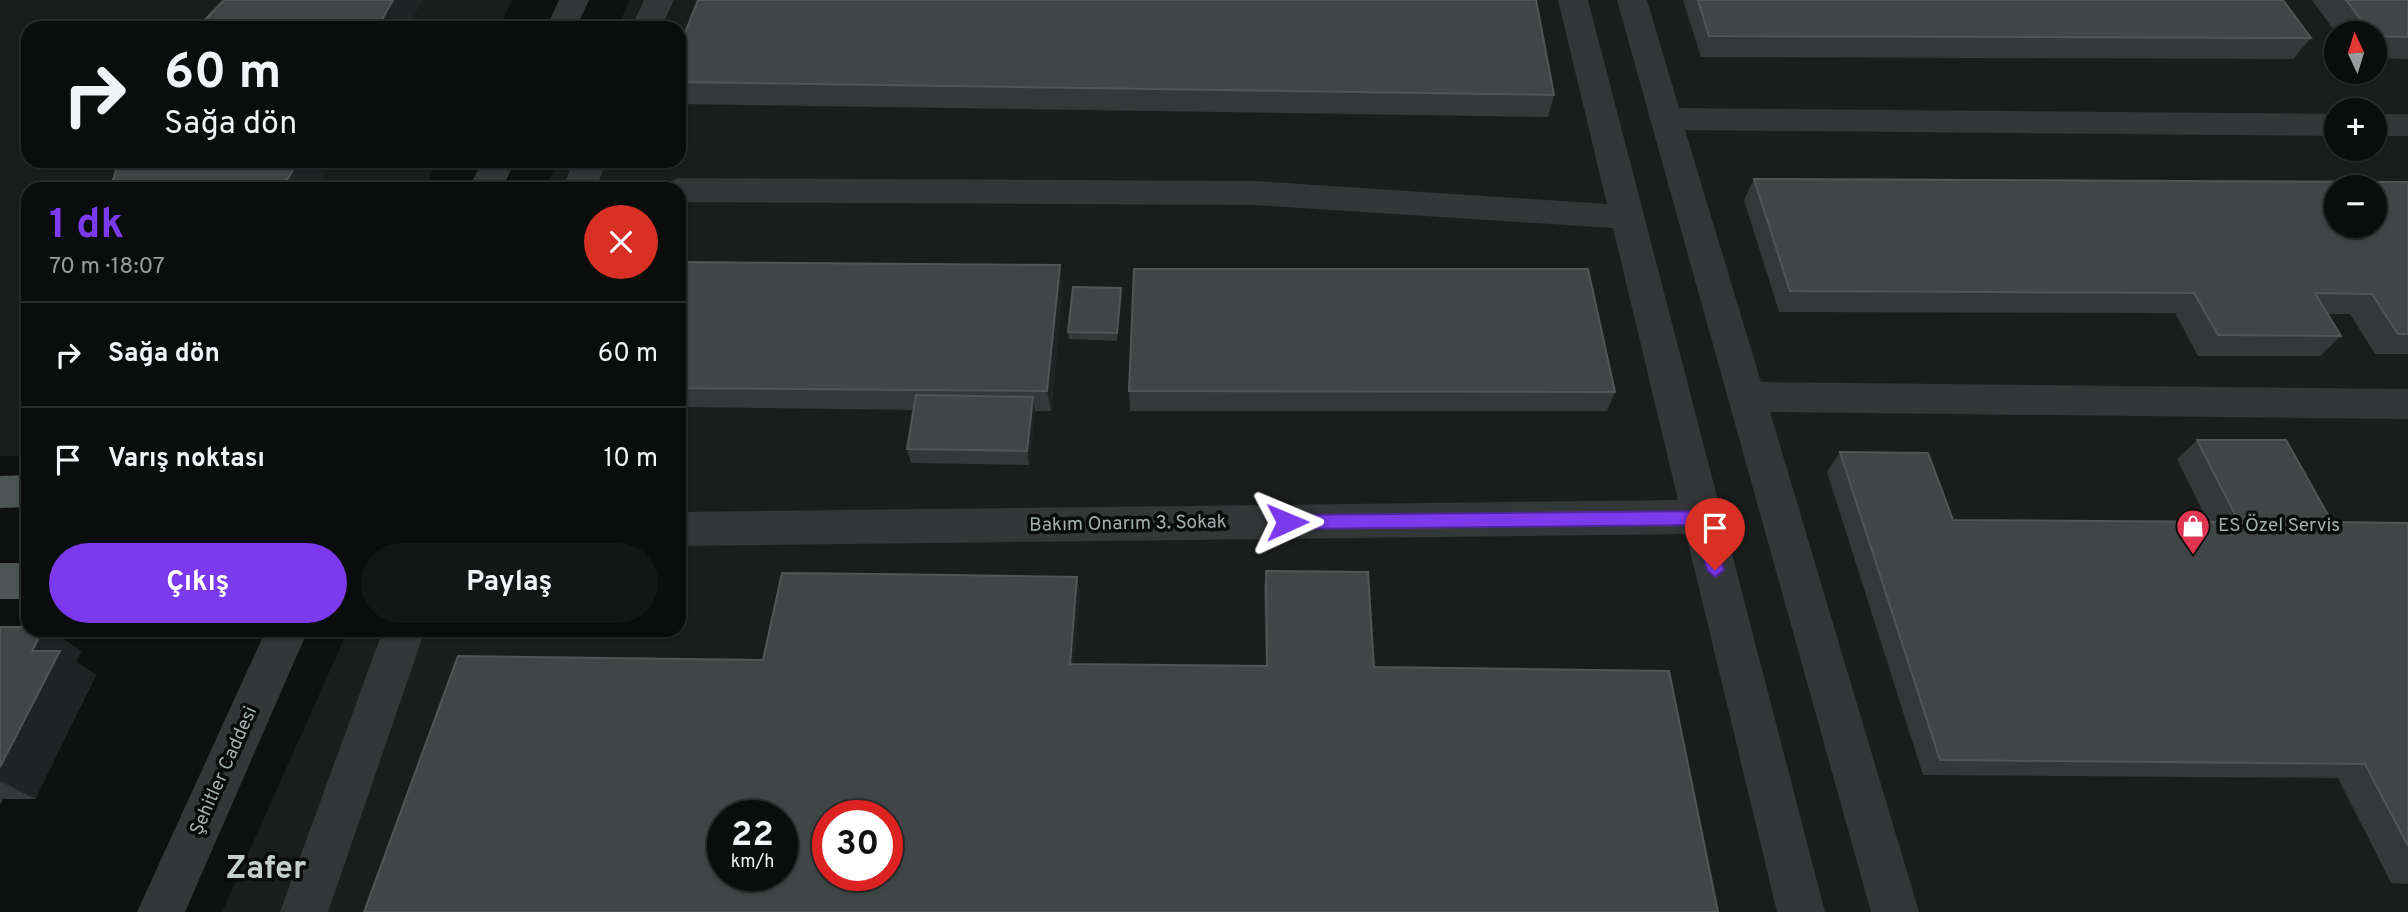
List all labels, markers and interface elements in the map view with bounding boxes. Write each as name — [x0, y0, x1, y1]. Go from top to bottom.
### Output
north arrow — [2324, 21, 2387, 84]
map controls — [2324, 21, 2387, 238]
text: 60 m — [164, 44, 282, 106]
icon: right — [49, 49, 140, 140]
button: + — [2324, 98, 2387, 161]
text: Sağa dön — [164, 105, 297, 145]
button: − — [2324, 175, 2387, 238]
text: 1 dk — [49, 200, 124, 253]
button: close — [584, 205, 658, 279]
text: 70 m · 18:07 — [49, 253, 165, 282]
icon: right — [49, 336, 87, 374]
text: Sağa dön — [108, 338, 220, 371]
text: 60 m — [598, 338, 658, 371]
icon: arrive — [49, 441, 87, 479]
text: Varış noktası — [108, 443, 265, 476]
text: 10 m — [603, 443, 658, 476]
position arrow — [1250, 485, 1324, 559]
pin — [1685, 498, 1745, 570]
shop icon: ES Özel Servis — [2174, 507, 2212, 556]
icon: arrive — [1696, 509, 1734, 547]
street label: Bakım Onarım 3. Sokak — [1029, 510, 1227, 538]
place label: ES Özel Servis — [2218, 513, 2340, 538]
button: Çıkış — [49, 543, 347, 623]
button: Paylaş — [361, 543, 658, 623]
street label: Şehitler Caddesi — [185, 703, 263, 839]
speed limit sign: 30 — [812, 800, 903, 891]
text: 22 — [731, 814, 774, 858]
district label: Zafer — [226, 850, 306, 890]
text: km/h — [731, 851, 774, 874]

